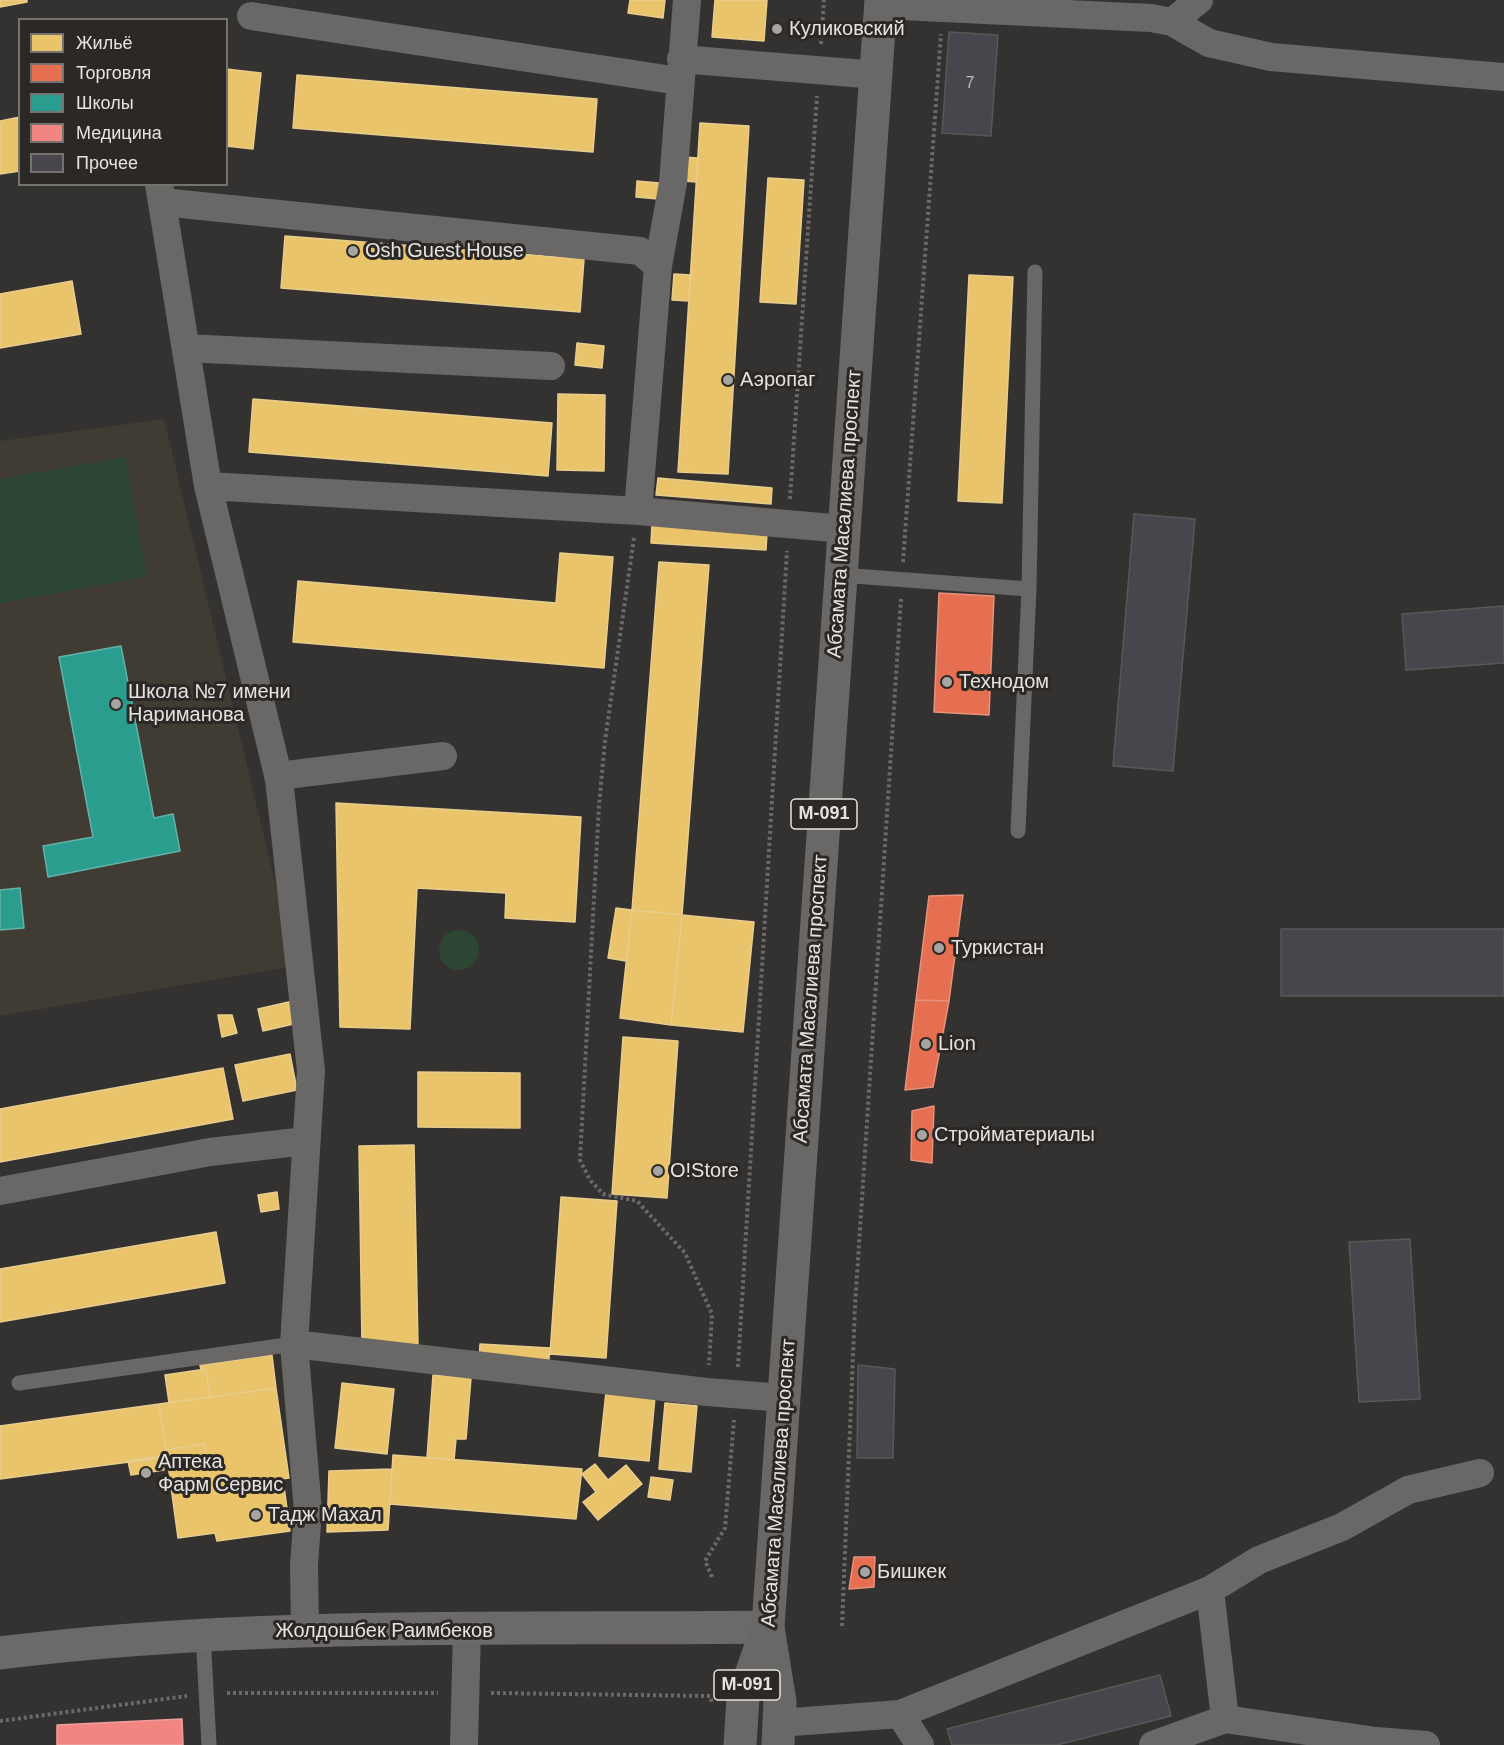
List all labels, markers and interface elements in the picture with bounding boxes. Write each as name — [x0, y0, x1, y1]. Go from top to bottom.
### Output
place label: Куликовский — [789, 17, 905, 41]
legend — [18, 18, 228, 186]
marker: Куликовский — [770, 22, 784, 36]
text: Жильё — [76, 33, 133, 53]
text: Торговля — [76, 63, 151, 83]
house number: 7 — [966, 74, 974, 94]
text: Школы — [76, 93, 134, 113]
text: Медицина — [76, 123, 162, 143]
text: Прочее — [76, 153, 138, 173]
place label: Osh Guest House — [365, 239, 524, 263]
marker: Osh Guest House — [346, 244, 360, 258]
place label: Аэропаг — [740, 368, 815, 392]
street label: Абсамата Масалиева проспект — [823, 369, 867, 659]
marker: Аэропаг — [721, 373, 735, 387]
place label: Технодом — [959, 670, 1049, 694]
marker: Технодом — [940, 675, 954, 689]
place label: Школа №7 имени Нариманова — [128, 680, 291, 727]
marker: Школа №7 имени Нариманова — [109, 697, 123, 711]
road number: М-091 — [791, 799, 857, 829]
street label: Абсамата Масалиева проспект — [789, 854, 833, 1144]
place label: Туркистан — [951, 936, 1044, 960]
marker: Туркистан — [932, 941, 946, 955]
place label: Lion — [938, 1032, 976, 1056]
marker: Lion — [919, 1037, 933, 1051]
place label: Стройматериалы — [934, 1123, 1095, 1147]
marker: Стройматериалы — [915, 1128, 929, 1142]
place label: O!Store — [670, 1159, 739, 1183]
marker: O!Store — [651, 1164, 665, 1178]
street label: Абсамата Масалиева проспект — [757, 1338, 801, 1628]
place label: Аптека Фарм Сервис — [158, 1450, 283, 1497]
marker: Аптека Фарм Сервис — [139, 1466, 153, 1480]
place label: Тадж Махал — [268, 1503, 382, 1527]
marker: Тадж Махал — [249, 1508, 263, 1522]
place label: Бишкек — [877, 1560, 946, 1584]
marker: Бишкек — [858, 1565, 872, 1579]
street label: Жолдошбек Раимбеков — [275, 1619, 493, 1643]
road number: М-091 — [714, 1670, 780, 1700]

